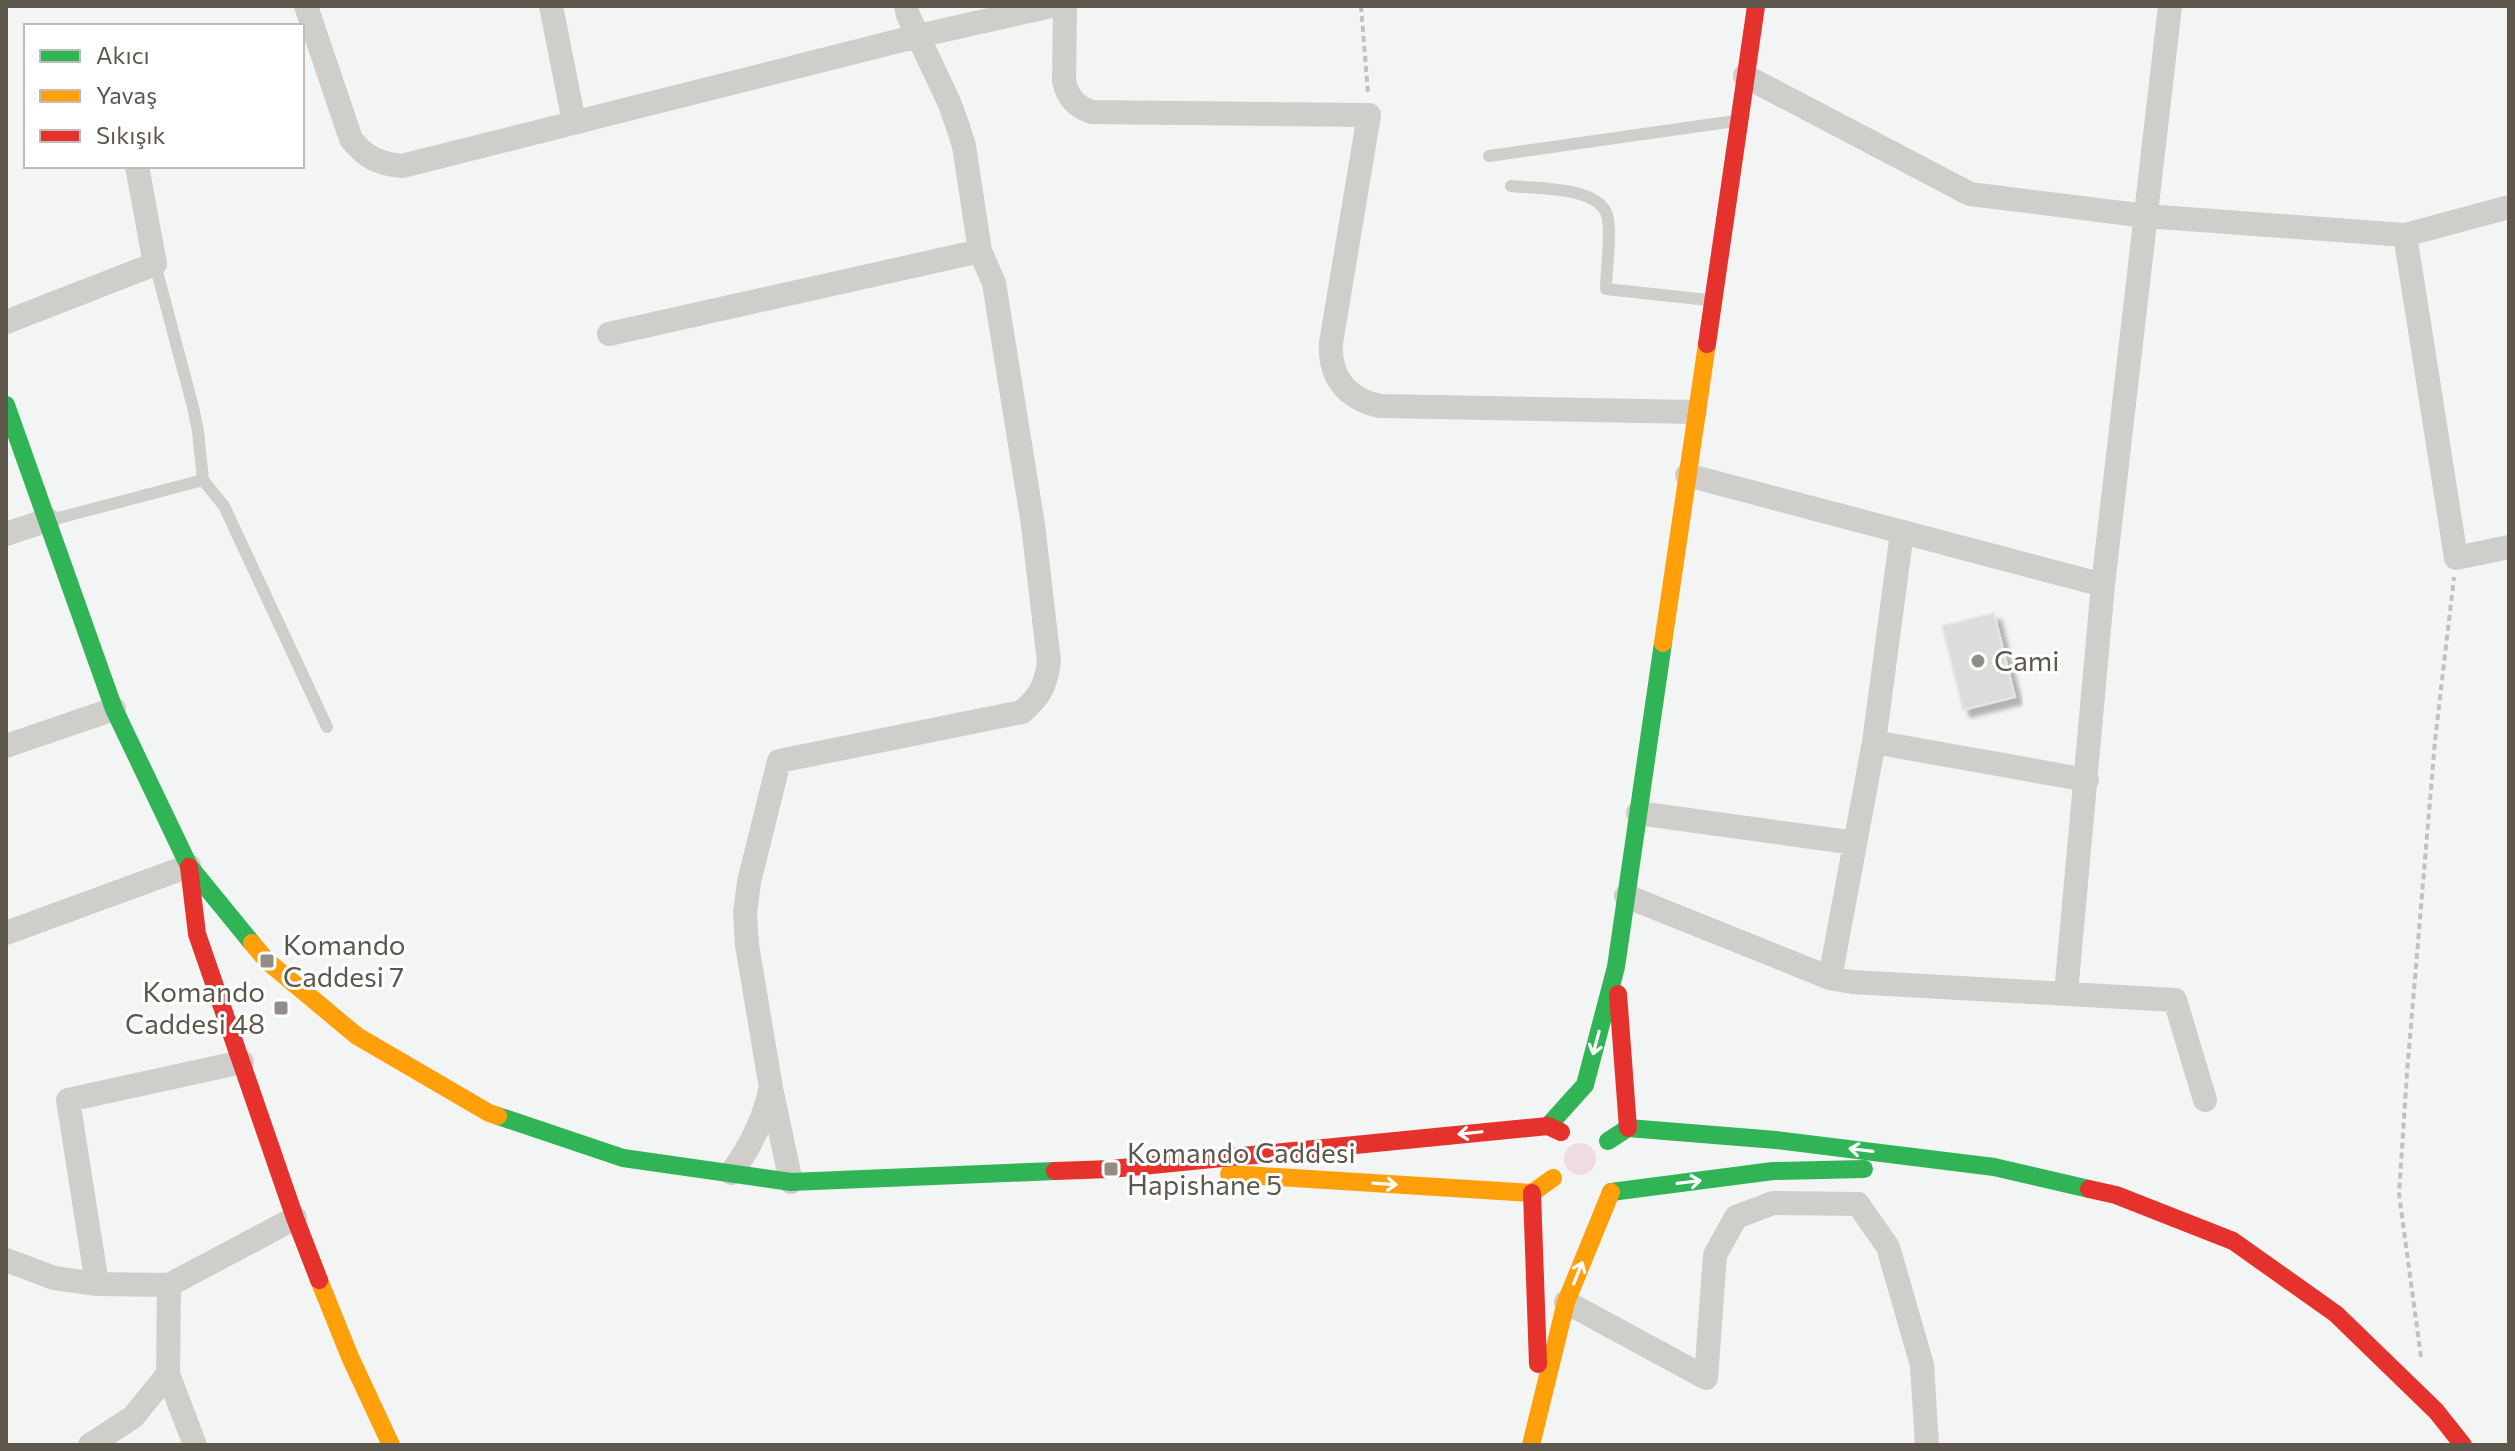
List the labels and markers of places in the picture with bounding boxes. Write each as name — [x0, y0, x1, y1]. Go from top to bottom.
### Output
place label: Cami — [1994, 643, 2059, 677]
marker: Cami — [1969, 652, 1987, 670]
place label: Komando Caddesi 7 — [283, 927, 406, 993]
marker: Komando Caddesi 7 — [258, 952, 276, 970]
place label: Komando Caddesi 48 — [125, 974, 265, 1040]
marker: Komando Caddesi 48 — [272, 999, 290, 1017]
place label: Komando Caddesi Hapishane 5 — [1127, 1135, 1356, 1201]
marker: Komando Caddesi Hapishane 5 — [1102, 1160, 1120, 1178]

